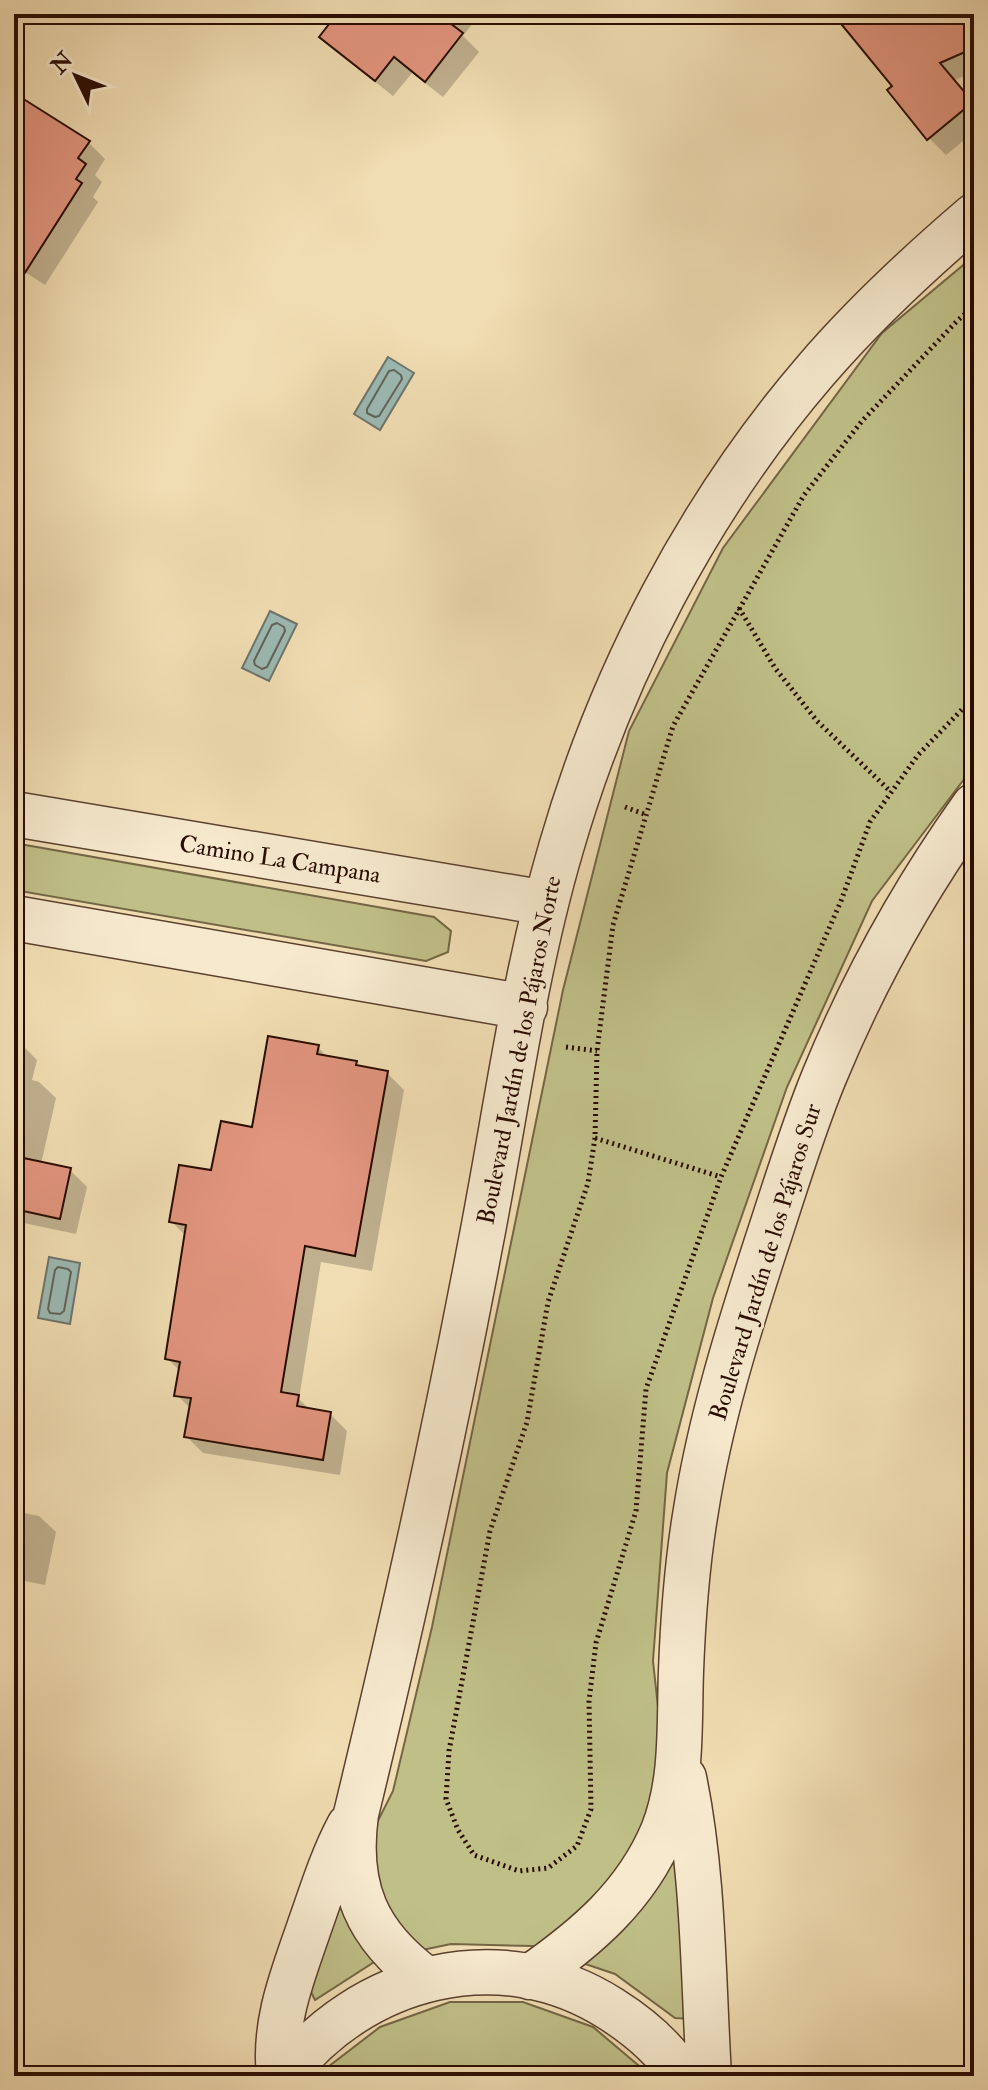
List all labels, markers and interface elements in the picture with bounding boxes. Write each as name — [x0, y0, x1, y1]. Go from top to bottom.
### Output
north arrow — [36, 36, 116, 116]
text: N — [44, 46, 79, 81]
street label: Camino La Campana — [177, 828, 384, 891]
street label: Boulevard Jardín de los Pájaros Norte — [470, 873, 569, 1227]
street label: Boulevard Jardín de los Pájaros Sur — [702, 1100, 829, 1424]

